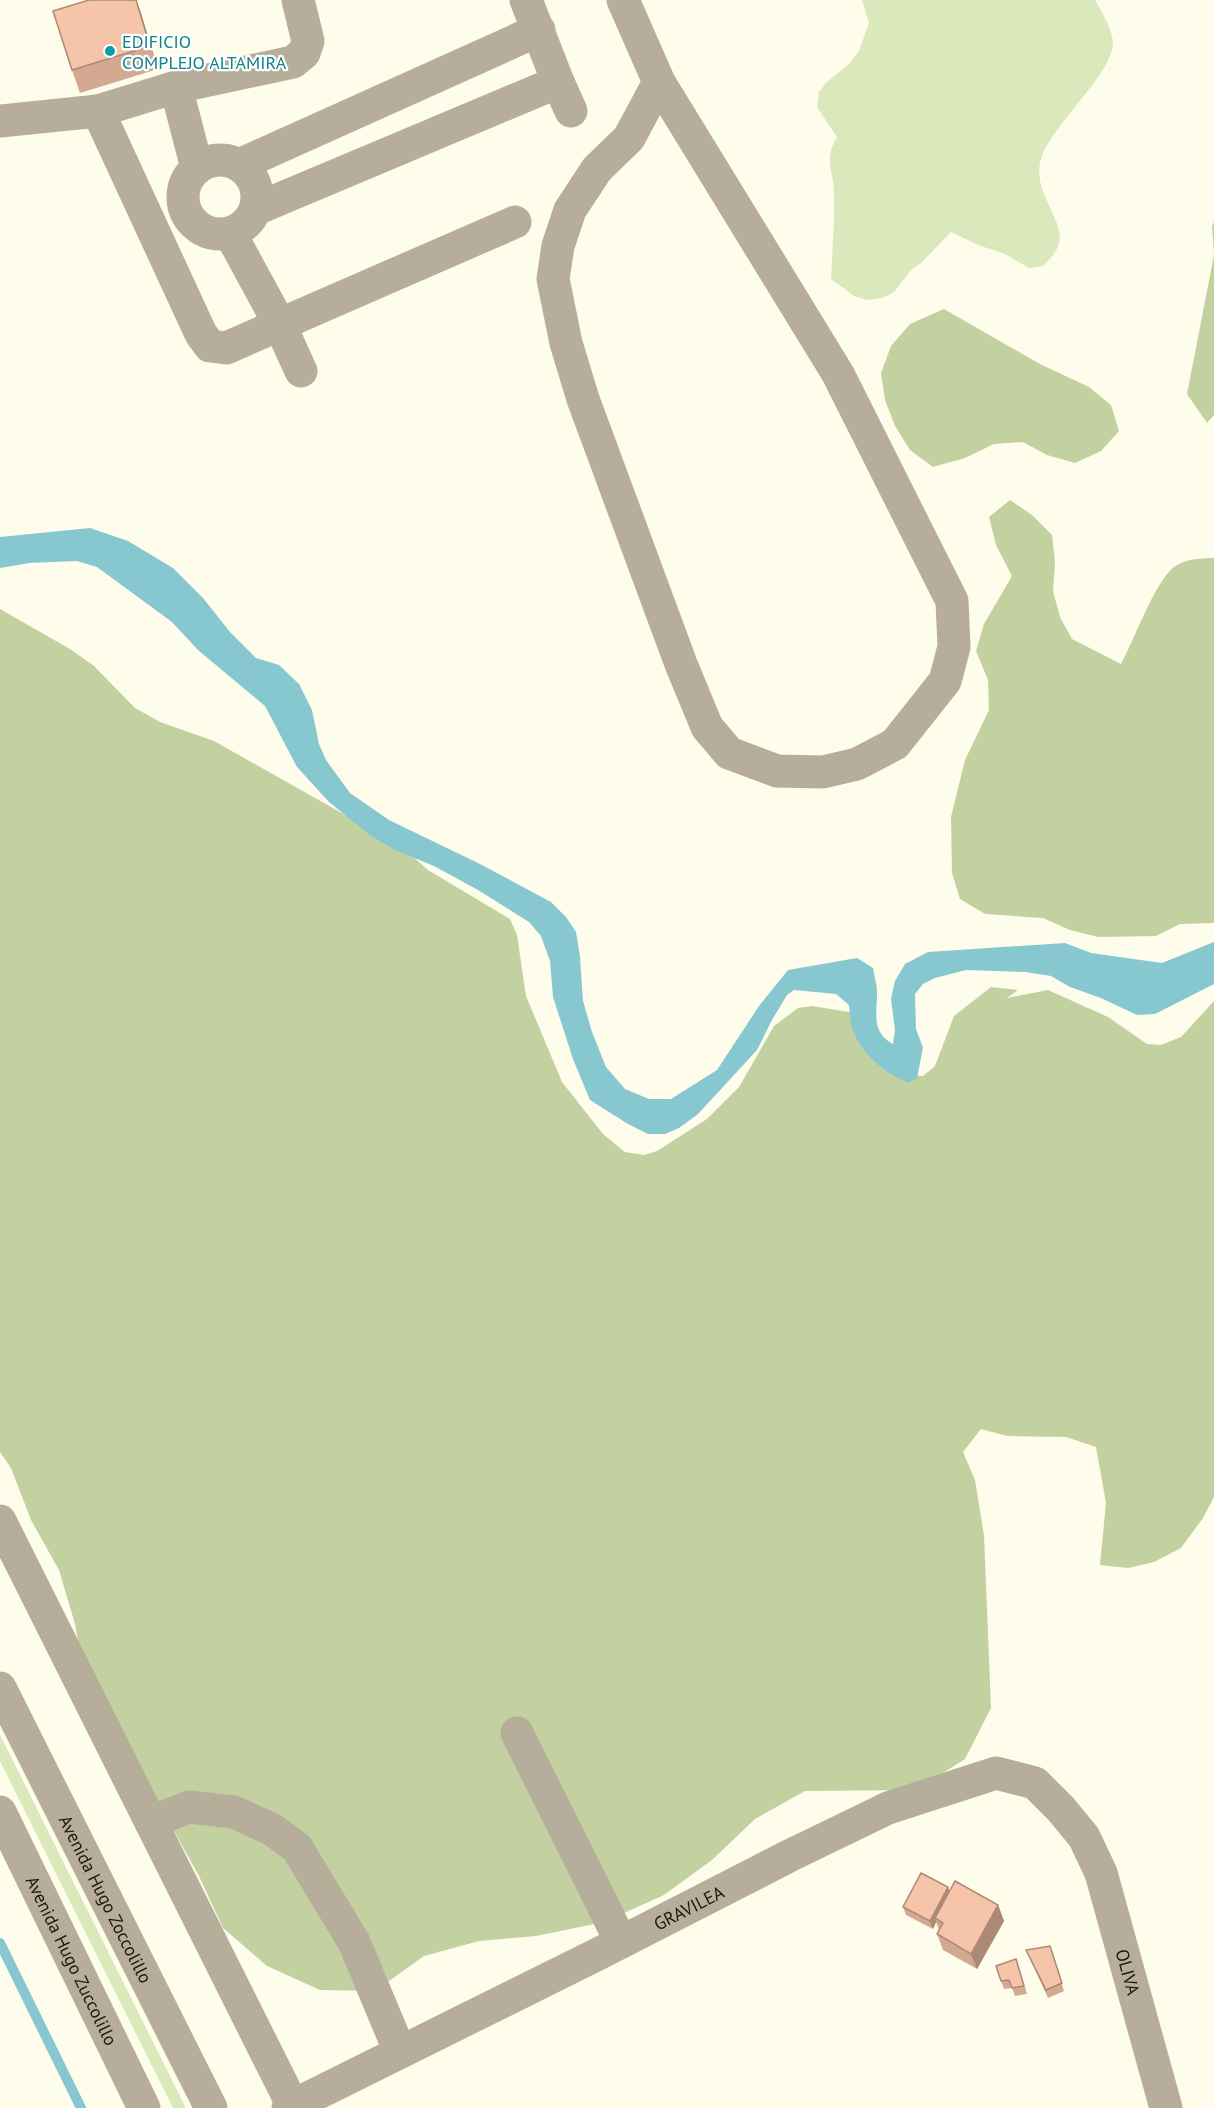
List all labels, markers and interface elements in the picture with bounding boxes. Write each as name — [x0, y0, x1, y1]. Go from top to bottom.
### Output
place label: EDIFICIO COMPLEJO ALTAMIRA — [122, 30, 287, 74]
marker: EDIFICIO COMPLEJO ALTAMIRA — [103, 44, 117, 58]
street label: Avenida Hugo Zoccolillo — [54, 1811, 158, 1987]
street label: Avenida Hugo Zuccolillo — [21, 1872, 123, 2049]
street label: GRAVILEA — [650, 1880, 728, 1935]
street label: OLIVA — [1111, 1946, 1146, 1998]

